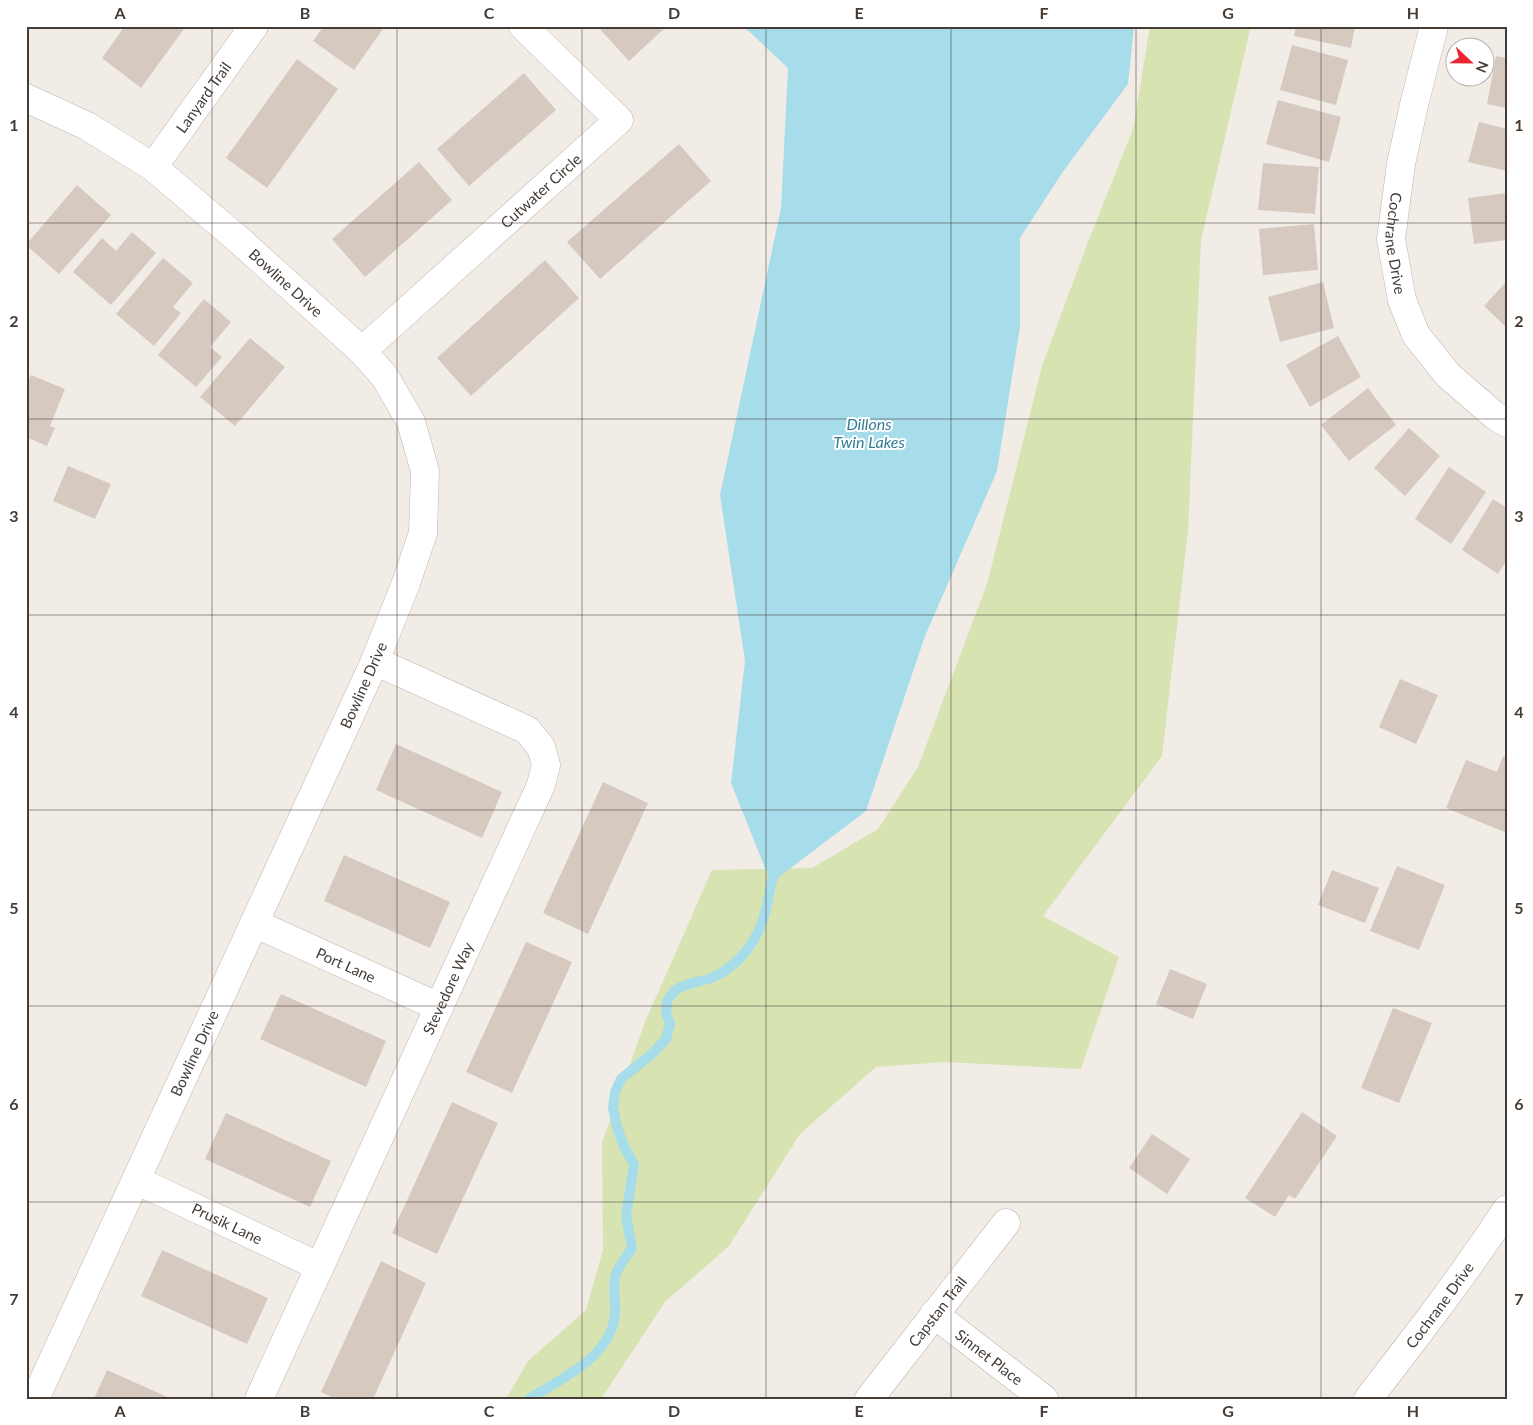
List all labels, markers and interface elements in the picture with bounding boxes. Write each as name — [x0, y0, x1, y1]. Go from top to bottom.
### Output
text: A — [113, 3, 126, 22]
text: B — [300, 3, 310, 22]
text: C — [484, 3, 495, 22]
text: D — [668, 3, 680, 22]
text: E — [854, 3, 864, 22]
text: F — [1039, 3, 1049, 22]
text: G — [1222, 3, 1234, 22]
text: H — [1407, 3, 1419, 22]
north arrow — [1446, 38, 1496, 88]
street label: Lanyard Trail — [172, 58, 234, 136]
text: N — [1473, 59, 1492, 75]
text: 1 — [9, 115, 19, 134]
text: 1 — [1514, 115, 1524, 134]
street label: Cutwater Circle — [496, 150, 585, 231]
street label: Cochrane Drive — [1382, 191, 1410, 296]
street label: Bowline Drive — [246, 245, 327, 320]
text: 2 — [9, 311, 19, 330]
text: 2 — [1514, 311, 1524, 330]
water label: Dillons Twin Lakes — [833, 414, 905, 451]
text: 3 — [9, 506, 19, 525]
text: 3 — [1514, 506, 1524, 525]
street label: Bowline Drive — [336, 639, 390, 731]
text: 4 — [9, 702, 19, 721]
text: 4 — [1514, 702, 1524, 721]
text: 5 — [9, 898, 19, 917]
text: 5 — [1514, 898, 1524, 917]
street label: Stevedore Way — [419, 939, 477, 1037]
street label: Port Lane — [313, 943, 379, 986]
street label: Bowline Drive — [166, 1007, 222, 1099]
text: 6 — [9, 1094, 19, 1113]
text: 6 — [1514, 1094, 1524, 1113]
street label: Prusik Lane — [189, 1199, 265, 1248]
street label: Cochrane Drive — [1402, 1258, 1477, 1352]
street label: Capstan Trail — [904, 1273, 970, 1350]
text: 7 — [9, 1289, 19, 1308]
text: 7 — [1514, 1289, 1524, 1308]
street label: Sinnet Place — [952, 1325, 1027, 1389]
text: A — [113, 1401, 126, 1420]
text: B — [300, 1401, 310, 1420]
text: C — [484, 1401, 495, 1420]
text: D — [668, 1401, 680, 1420]
text: E — [854, 1401, 864, 1420]
text: F — [1039, 1401, 1049, 1420]
text: G — [1222, 1401, 1234, 1420]
text: H — [1407, 1401, 1419, 1420]

